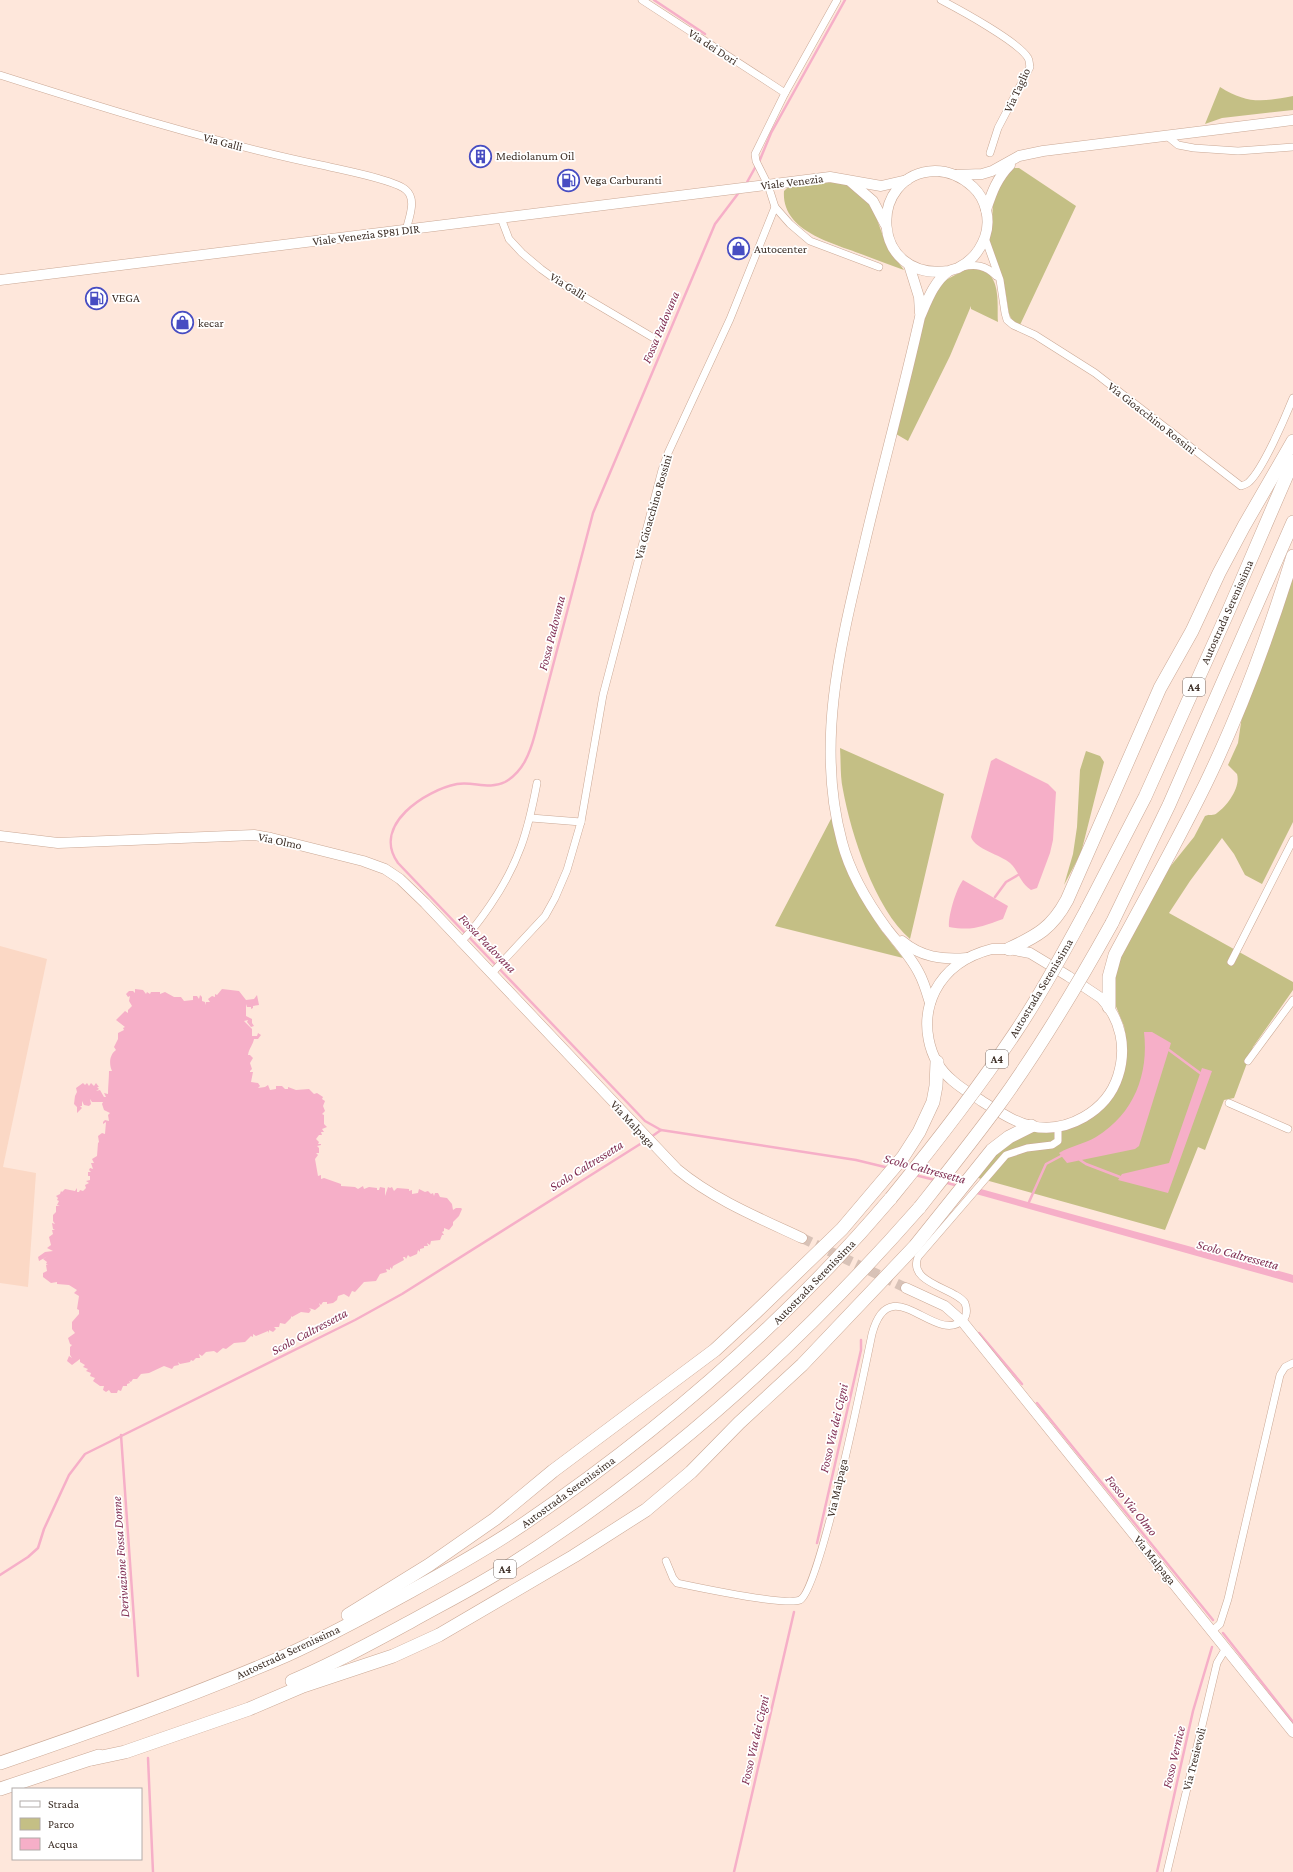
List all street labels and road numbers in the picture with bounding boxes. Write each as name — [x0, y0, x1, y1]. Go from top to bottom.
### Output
street label: Via dei Dori — [686, 26, 740, 68]
street label: Via Taglio — [1001, 66, 1033, 114]
street label: Via Galli — [202, 130, 244, 154]
street label: Viale Venezia — [760, 171, 825, 193]
street label: Viale Venezia SP81 DIR — [312, 221, 421, 249]
street label: Via Galli — [547, 269, 589, 303]
street label: Via Gioacchino Rossini — [1105, 379, 1199, 457]
street label: Via Gioacchino Rossini — [631, 453, 675, 561]
street label: Autostrada Serenissima — [1198, 557, 1257, 666]
road number: A4 — [1183, 678, 1205, 696]
street label: Via Olmo — [257, 830, 303, 852]
street label: Autostrada Serenissima — [1006, 936, 1076, 1040]
road number: A4 — [986, 1050, 1008, 1068]
street label: Via Malpaga — [608, 1097, 659, 1151]
street label: Autostrada Serenissima — [770, 1236, 859, 1327]
street label: Autostrada Serenissima — [518, 1453, 618, 1531]
street label: Via Malpaga — [823, 1457, 851, 1519]
street label: Via Malpaga — [1131, 1533, 1179, 1588]
road number: A4 — [494, 1560, 516, 1578]
street label: Autostrada Serenissima — [234, 1622, 342, 1682]
street label: Via Tresievoli — [1179, 1726, 1209, 1792]

